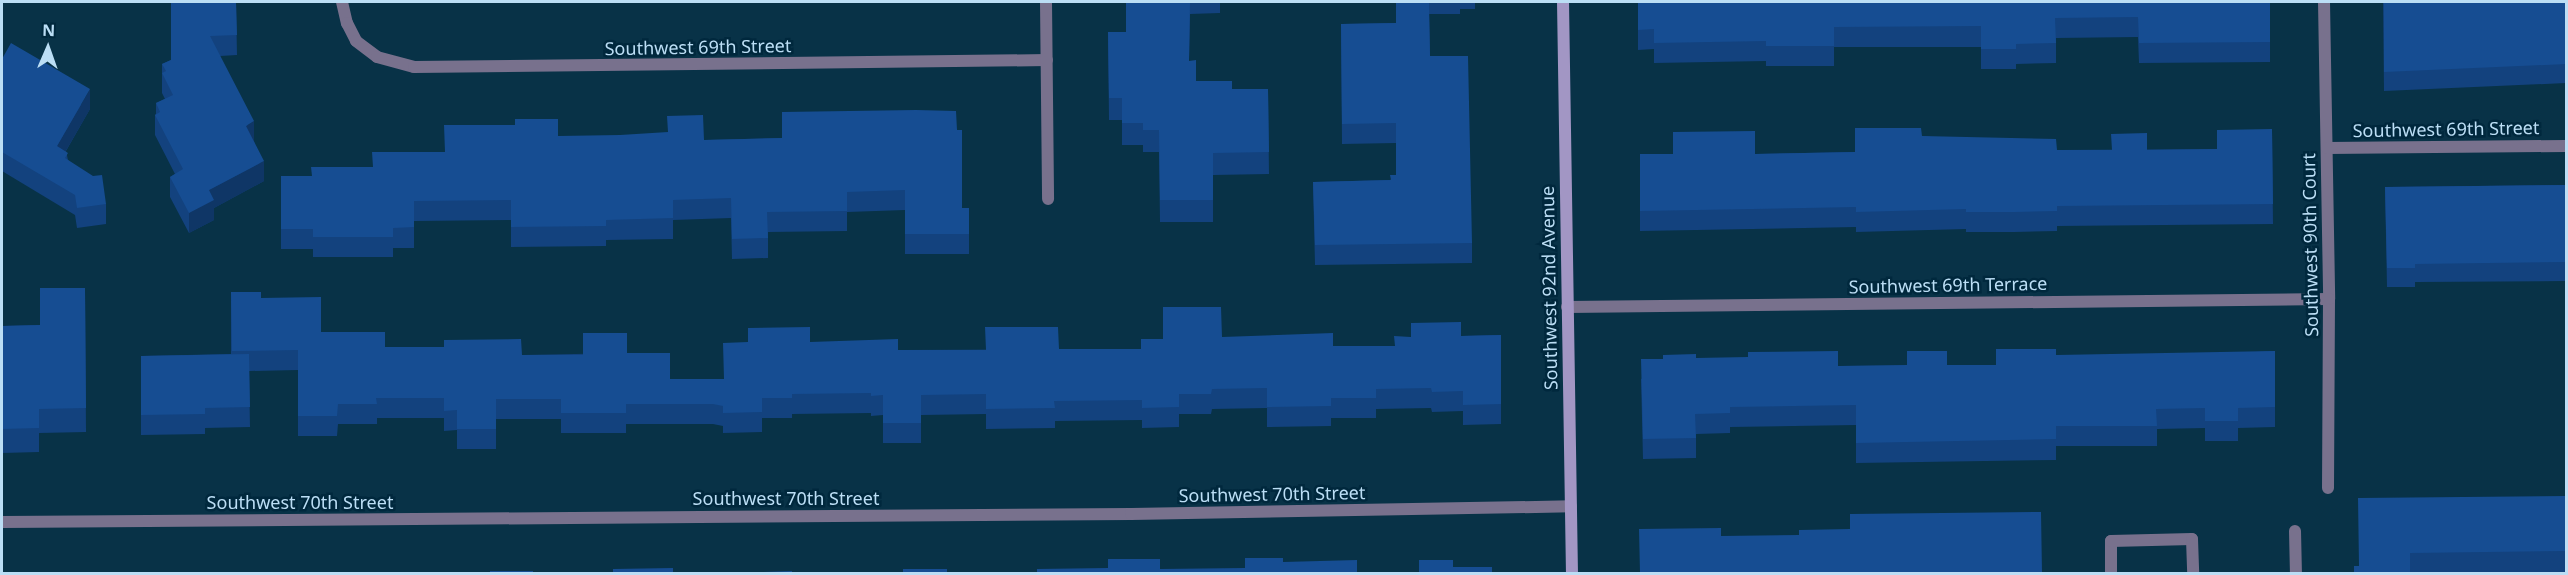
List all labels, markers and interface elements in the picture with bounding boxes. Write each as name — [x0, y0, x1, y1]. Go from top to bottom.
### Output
north arrow — [18, 18, 78, 78]
text: N — [42, 19, 56, 41]
street label: Southwest 69th Street — [604, 35, 792, 59]
street label: Southwest 69th Street — [2352, 117, 2540, 141]
street label: Southwest 90th Court — [2298, 153, 2322, 337]
street label: Southwest 92nd Avenue — [1536, 186, 1562, 390]
street label: Southwest 69th Terrace — [1848, 272, 2048, 298]
street label: Southwest 70th Street — [1178, 482, 1366, 506]
street label: Southwest 70th Street — [693, 487, 879, 509]
street label: Southwest 70th Street — [207, 491, 393, 513]

